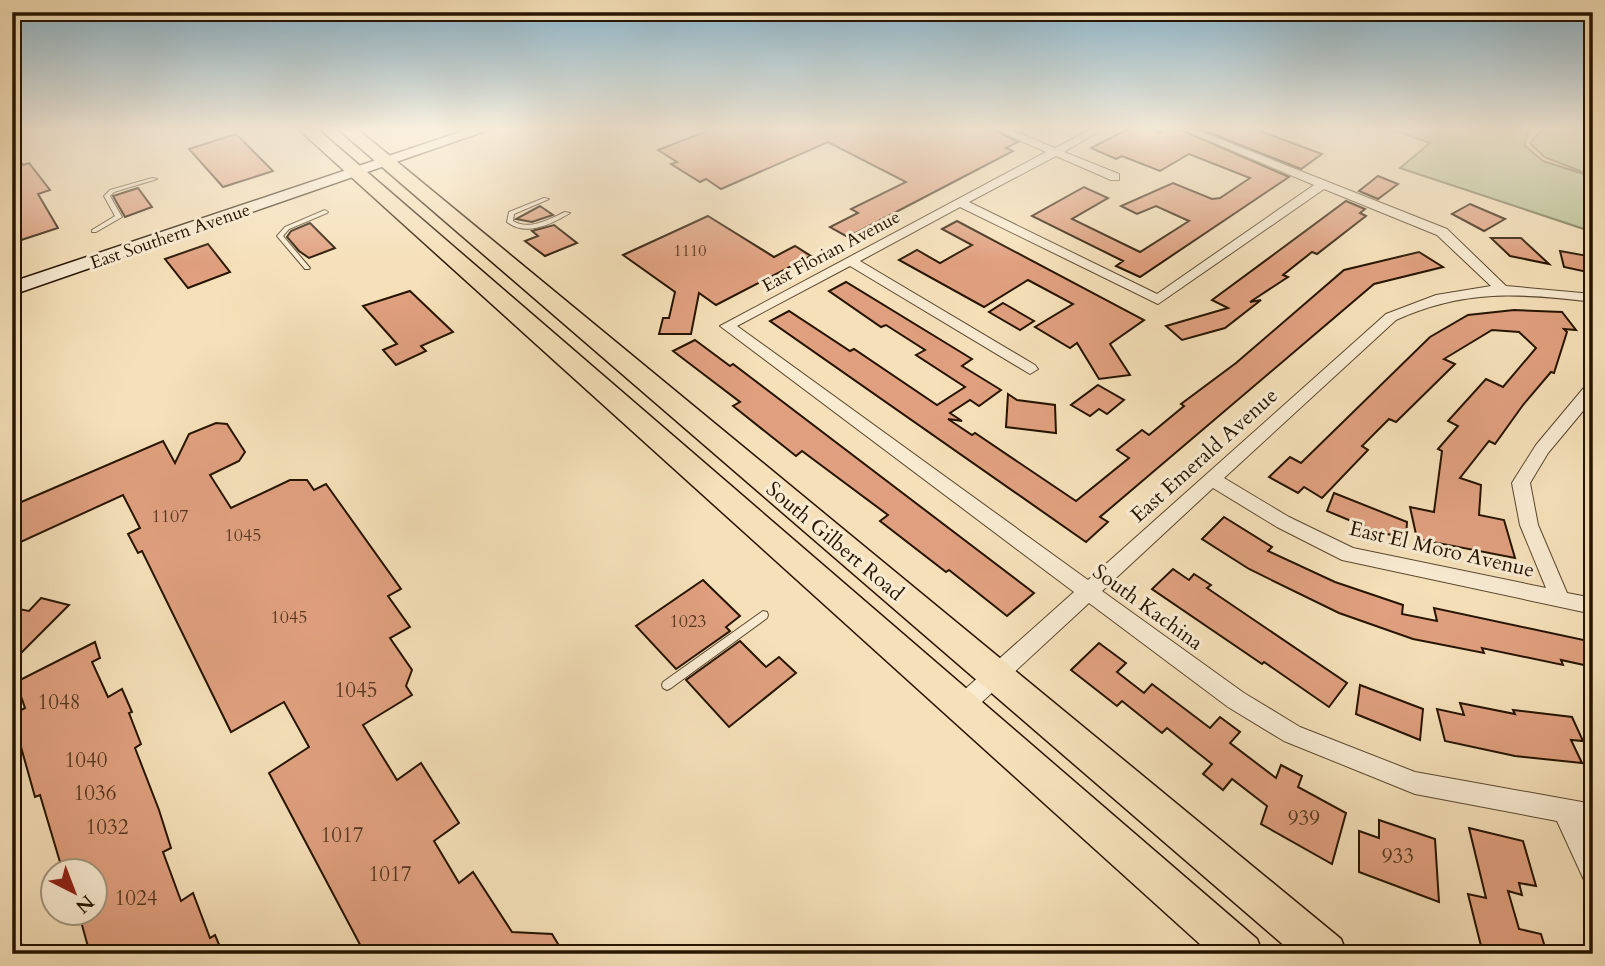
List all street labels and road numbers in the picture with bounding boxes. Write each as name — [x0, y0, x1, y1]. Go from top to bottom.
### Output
street label: East Southern Avenue — [87, 197, 254, 276]
street label: East Florian Avenue — [758, 205, 905, 298]
street label: East Emerald Avenue — [1125, 381, 1284, 529]
street label: South Gilbert Road — [759, 475, 910, 608]
street label: East El Moro Avenue — [1346, 514, 1537, 585]
street label: South Kachina — [1087, 557, 1209, 657]

